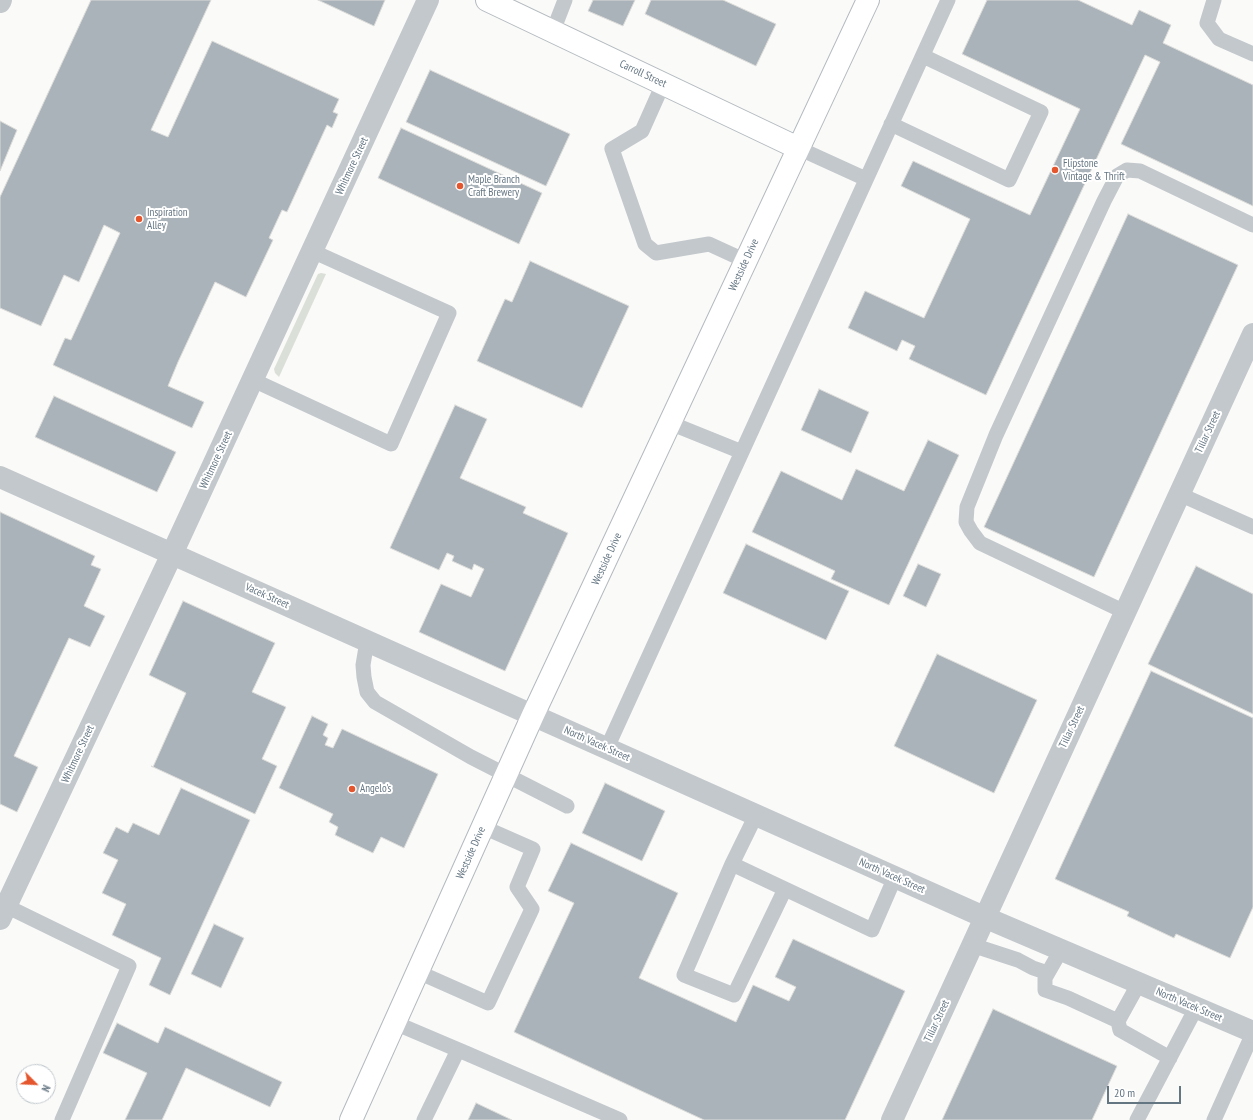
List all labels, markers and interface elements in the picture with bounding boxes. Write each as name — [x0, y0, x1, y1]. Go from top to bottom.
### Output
street label: Carroll Street — [617, 57, 669, 91]
street label: Whitmore Street — [333, 135, 371, 197]
place label: Flipstone Vintage & Thrift — [1063, 157, 1125, 183]
marker: Flipstone Vintage & Thrift — [1050, 165, 1060, 175]
place label: Maple Branch Craft Brewery — [468, 173, 520, 199]
marker: Maple Branch Craft Brewery — [455, 181, 465, 191]
place label: Inspiration Alley — [147, 206, 188, 232]
marker: Inspiration Alley — [134, 214, 144, 224]
street label: Westside Drive — [726, 237, 762, 293]
street label: Tillar Street — [1193, 409, 1223, 455]
street label: Whitmore Street — [197, 429, 235, 491]
street label: Westside Drive — [589, 531, 625, 587]
street label: Vacek Street — [243, 580, 291, 612]
street label: Tillar Street — [1057, 704, 1087, 750]
street label: Whitmore Street — [59, 723, 97, 785]
street label: North Vacek Street — [562, 724, 632, 764]
place label: Angelo's — [360, 782, 391, 796]
marker: Angelo's — [347, 784, 357, 794]
street label: Westside Drive — [454, 825, 488, 881]
street label: North Vacek Street — [857, 856, 927, 896]
street label: North Vacek Street — [1154, 985, 1224, 1025]
street label: Tillar Street — [922, 998, 952, 1044]
north arrow — [16, 1064, 56, 1104]
scale bar — [1109, 1078, 1183, 1104]
text: N — [38, 1083, 54, 1094]
text: 20 m — [1114, 1085, 1135, 1100]

